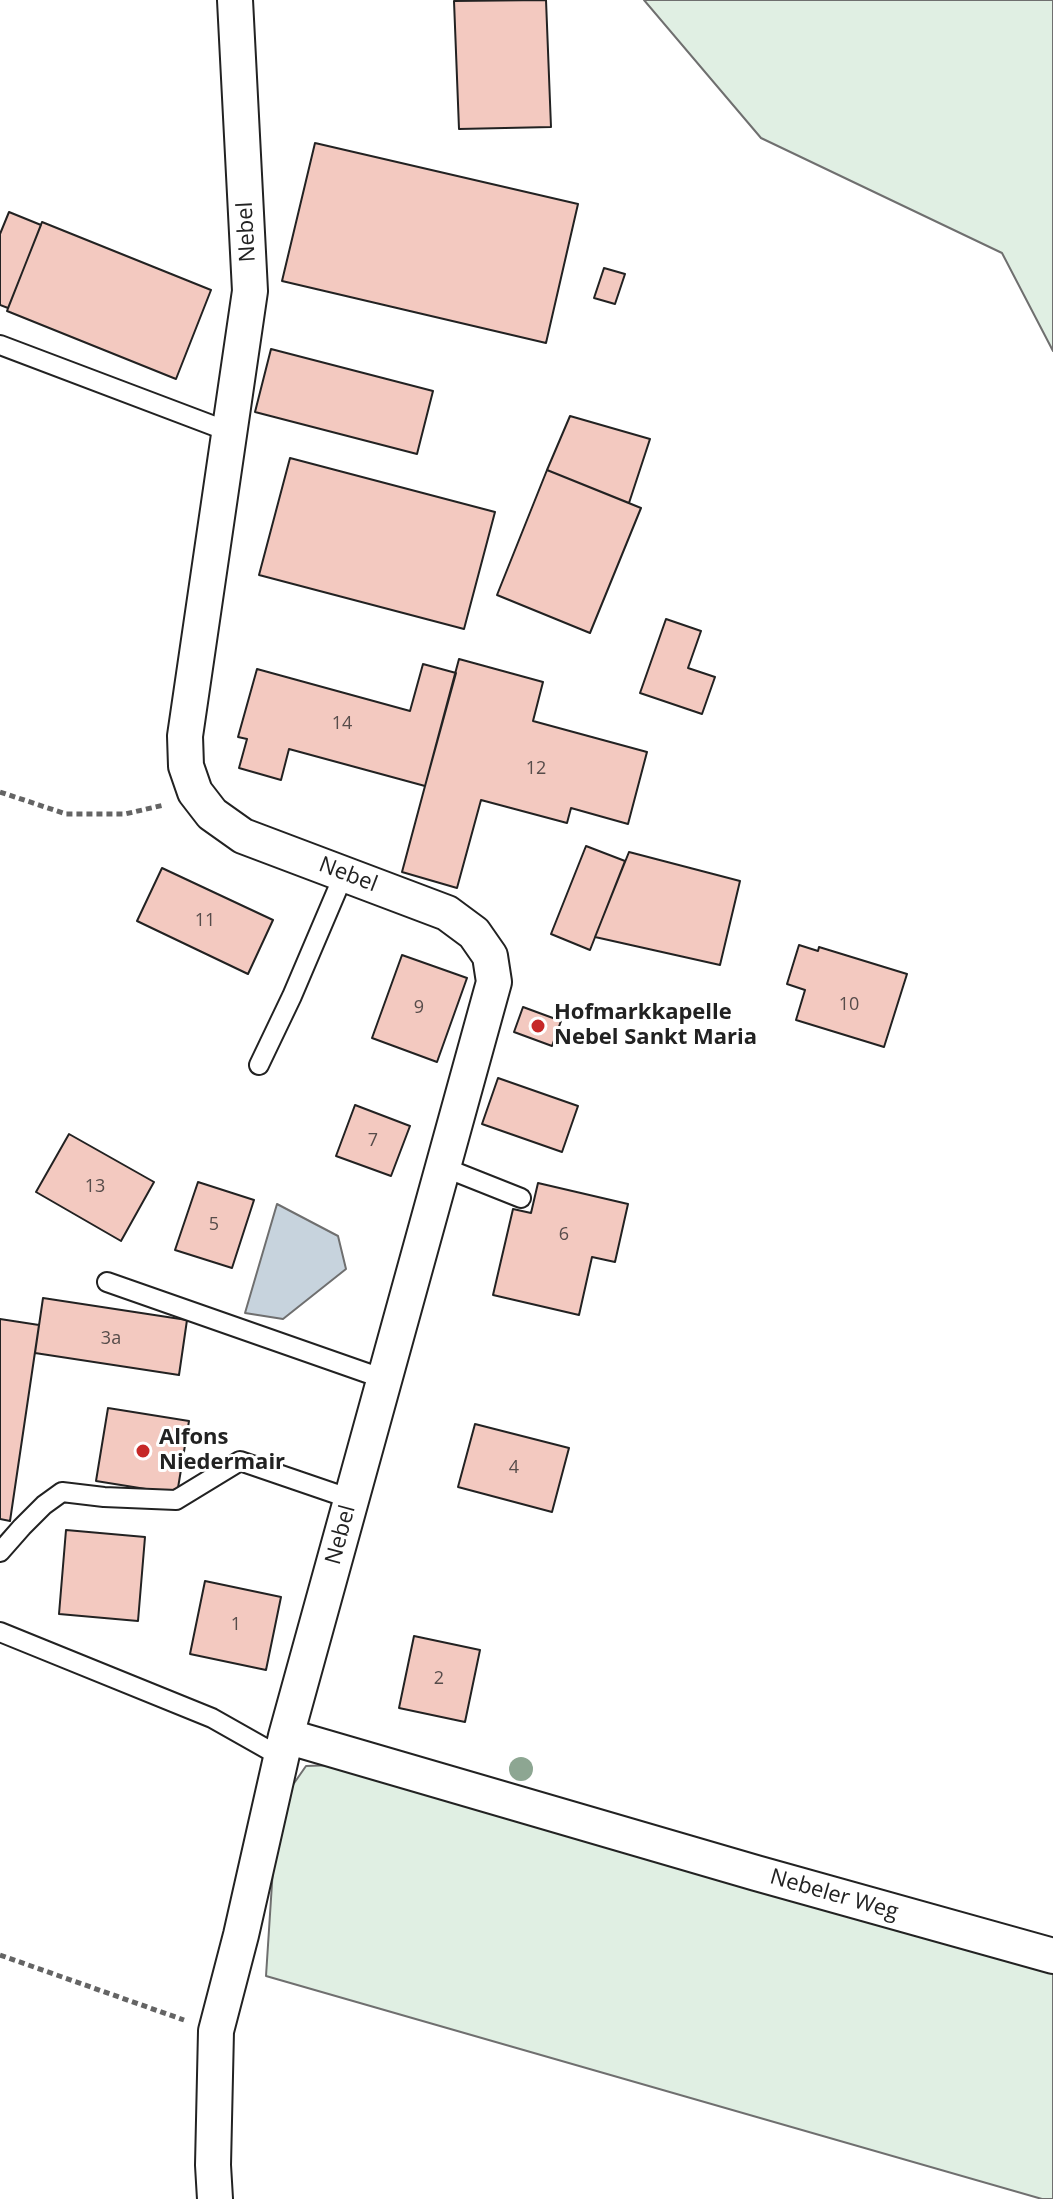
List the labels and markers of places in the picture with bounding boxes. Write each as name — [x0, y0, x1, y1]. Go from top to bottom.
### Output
place label: Hofmarkkapelle Nebel Sankt Maria — [554, 1000, 757, 1052]
marker: Hofmarkkapelle Nebel Sankt Maria — [529, 1017, 547, 1035]
place label: Alfons Niedermair — [159, 1425, 285, 1476]
marker: Alfons Niedermair — [134, 1442, 152, 1460]

